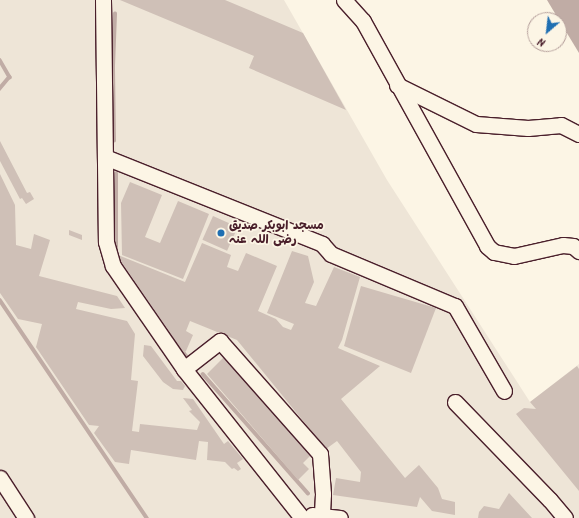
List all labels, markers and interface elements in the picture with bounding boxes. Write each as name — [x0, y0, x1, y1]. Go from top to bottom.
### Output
north arrow — [527, 12, 567, 52]
text: N — [535, 32, 549, 51]
place label: مسجد ابوبکر صدیق رضی اللہ عنہ — [229, 219, 324, 247]
marker: مسجد ابوبکر صدیق رضی اللہ عنہ — [216, 228, 226, 238]

